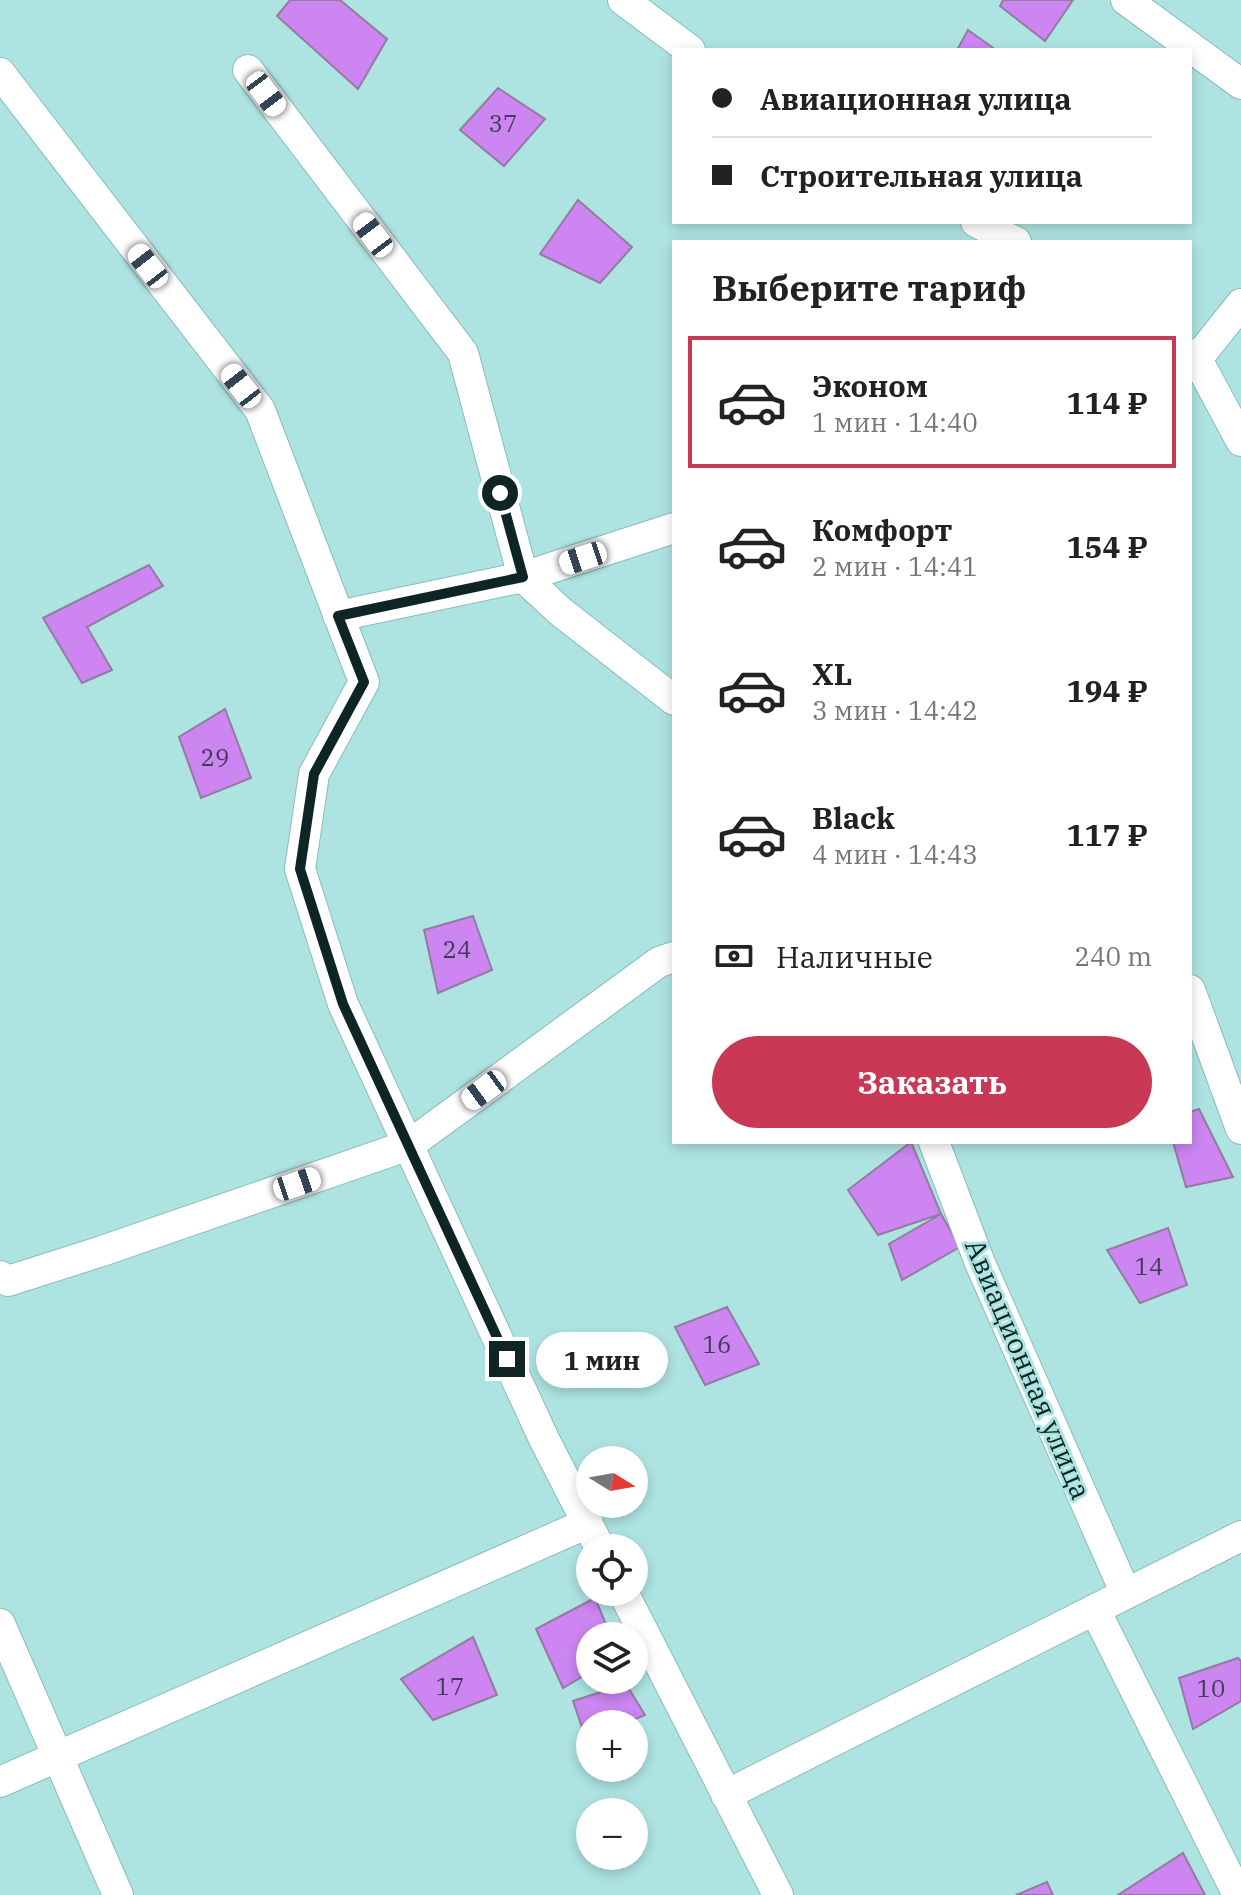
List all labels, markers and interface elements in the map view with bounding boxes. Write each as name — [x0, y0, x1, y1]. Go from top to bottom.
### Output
car — [242, 68, 290, 120]
text: Авиационная улица — [760, 79, 1072, 118]
house number: 37 — [489, 107, 517, 139]
text: Строительная улица — [760, 156, 1083, 195]
car — [349, 209, 397, 261]
car — [124, 240, 172, 292]
text: Выберите тариф — [712, 264, 1026, 311]
car — [217, 360, 265, 412]
icon: car — [716, 366, 788, 438]
text: Эконом — [812, 366, 928, 405]
text: 114 ₽ — [1067, 383, 1148, 422]
text: 1 мин · 14:40 — [812, 405, 978, 439]
route start — [482, 475, 518, 511]
icon: car — [716, 510, 788, 582]
text: Комфорт — [812, 510, 953, 549]
text: 154 ₽ — [1067, 527, 1148, 566]
car — [556, 539, 610, 577]
text: 2 мин · 14:41 — [812, 549, 978, 583]
icon: car — [716, 654, 788, 726]
text: XL — [812, 654, 852, 693]
text: 194 ₽ — [1067, 671, 1148, 710]
text: 3 мин · 14:42 — [812, 693, 978, 727]
house number: 29 — [201, 741, 229, 773]
icon: car — [716, 798, 788, 870]
text: Black — [812, 798, 895, 837]
text: 117 ₽ — [1067, 815, 1148, 854]
text: 4 мин · 14:43 — [812, 837, 978, 871]
house number: 24 — [443, 933, 471, 965]
icon: cash — [712, 934, 756, 978]
text: Наличные — [776, 937, 933, 976]
text: 240 m — [1074, 939, 1152, 973]
button: Заказать — [712, 1036, 1152, 1128]
car — [458, 1066, 510, 1114]
car — [270, 1165, 324, 1203]
street label: Авиационная улица — [957, 1233, 1100, 1505]
house number: 14 — [1135, 1250, 1163, 1282]
house number: 16 — [703, 1328, 731, 1360]
callout: 1 мин — [535, 1331, 667, 1387]
route end — [489, 1341, 525, 1377]
text: 1 мин — [564, 1343, 640, 1377]
north arrow — [576, 1446, 648, 1518]
map controls — [576, 1446, 648, 1870]
button: locate — [576, 1534, 648, 1606]
button: layers — [576, 1622, 648, 1694]
house number: 17 — [436, 1670, 464, 1702]
house number: 10 — [1197, 1672, 1225, 1704]
button: + — [576, 1710, 648, 1782]
button: − — [576, 1798, 648, 1870]

